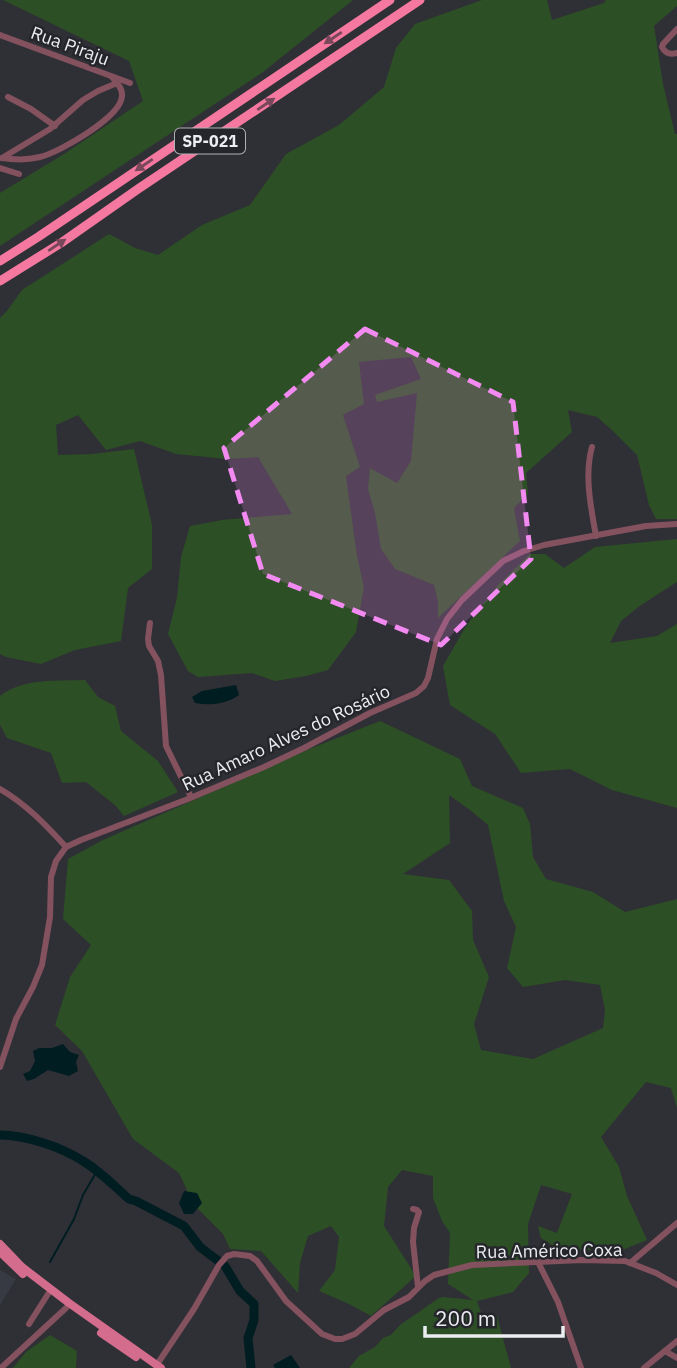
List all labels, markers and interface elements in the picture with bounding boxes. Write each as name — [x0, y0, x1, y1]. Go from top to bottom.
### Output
street label: Rua Piraju — [28, 21, 113, 70]
one-way arrow — [324, 31, 342, 45]
one-way arrow — [256, 97, 276, 110]
road number: SP-021 — [175, 128, 245, 154]
one-way arrow — [135, 158, 153, 172]
one-way arrow — [48, 238, 67, 251]
street label: Rua Amaro Alves do Rosário — [178, 679, 393, 796]
street label: Rua Américo Coxa — [475, 1238, 623, 1263]
scale bar — [425, 1294, 563, 1338]
text: 200 m — [435, 1304, 496, 1332]

